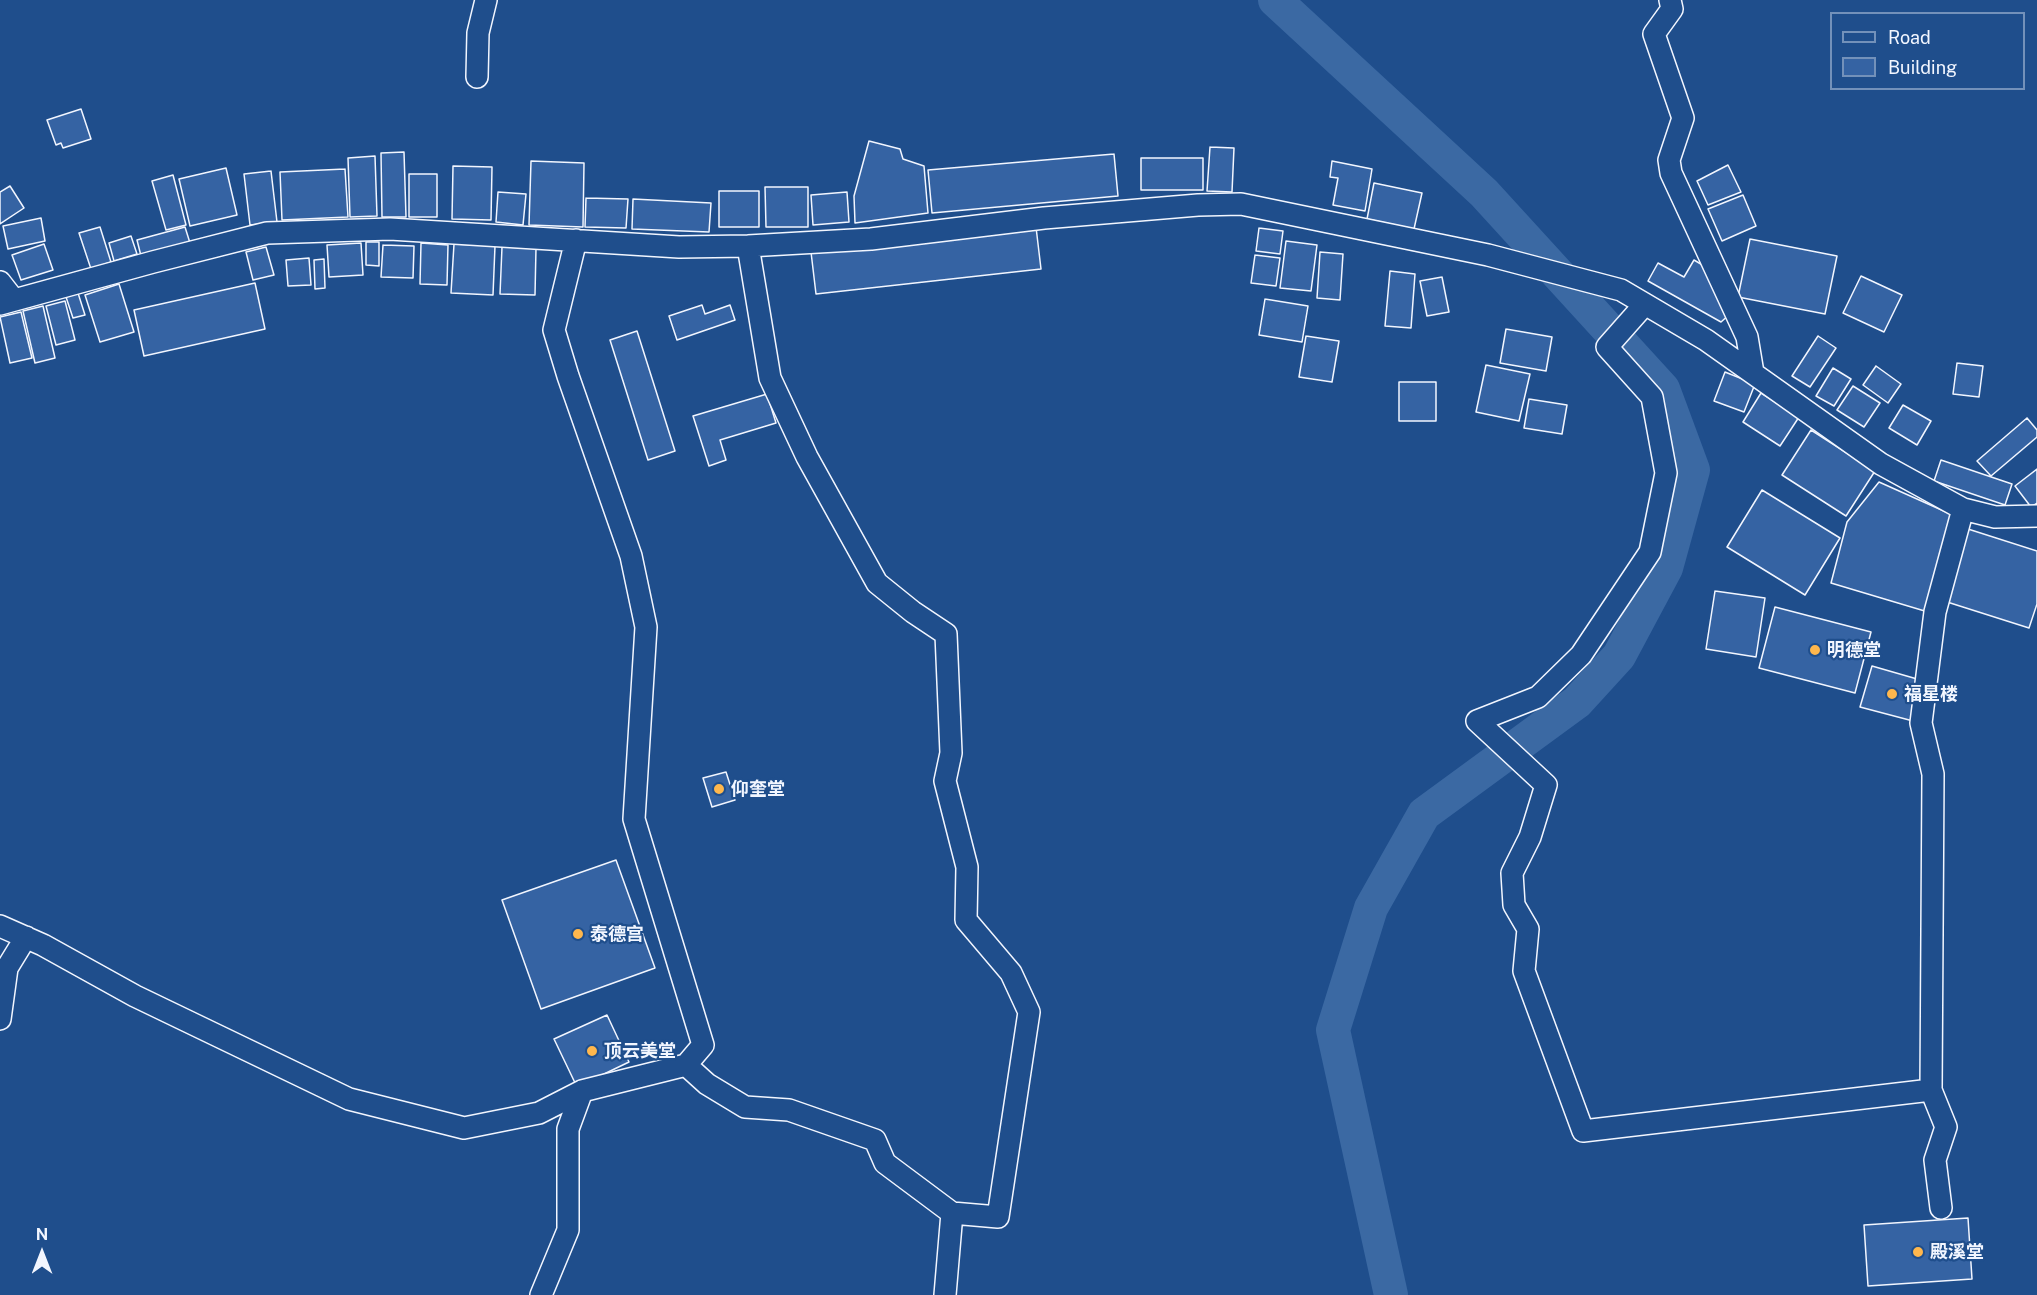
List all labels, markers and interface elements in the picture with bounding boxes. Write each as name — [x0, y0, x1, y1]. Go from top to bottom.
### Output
legend — [1830, 12, 2025, 90]
text: Road — [1888, 27, 1931, 48]
text: Building — [1888, 57, 1957, 78]
place label: 明德堂 — [1827, 639, 1881, 661]
marker: 明德堂 — [1808, 643, 1822, 657]
place label: 福星楼 — [1904, 683, 1958, 705]
marker: 福星楼 — [1885, 687, 1899, 701]
place label: 仰奎堂 — [731, 778, 785, 800]
marker: 仰奎堂 — [712, 782, 726, 796]
place label: 泰德宫 — [590, 923, 644, 945]
marker: 泰德宫 — [571, 927, 585, 941]
place label: 顶云美堂 — [604, 1040, 676, 1062]
marker: 顶云美堂 — [585, 1044, 599, 1058]
north arrow — [12, 1223, 72, 1283]
text: N — [36, 1225, 48, 1244]
place label: 殿溪堂 — [1930, 1241, 1984, 1263]
marker: 殿溪堂 — [1911, 1245, 1925, 1259]

